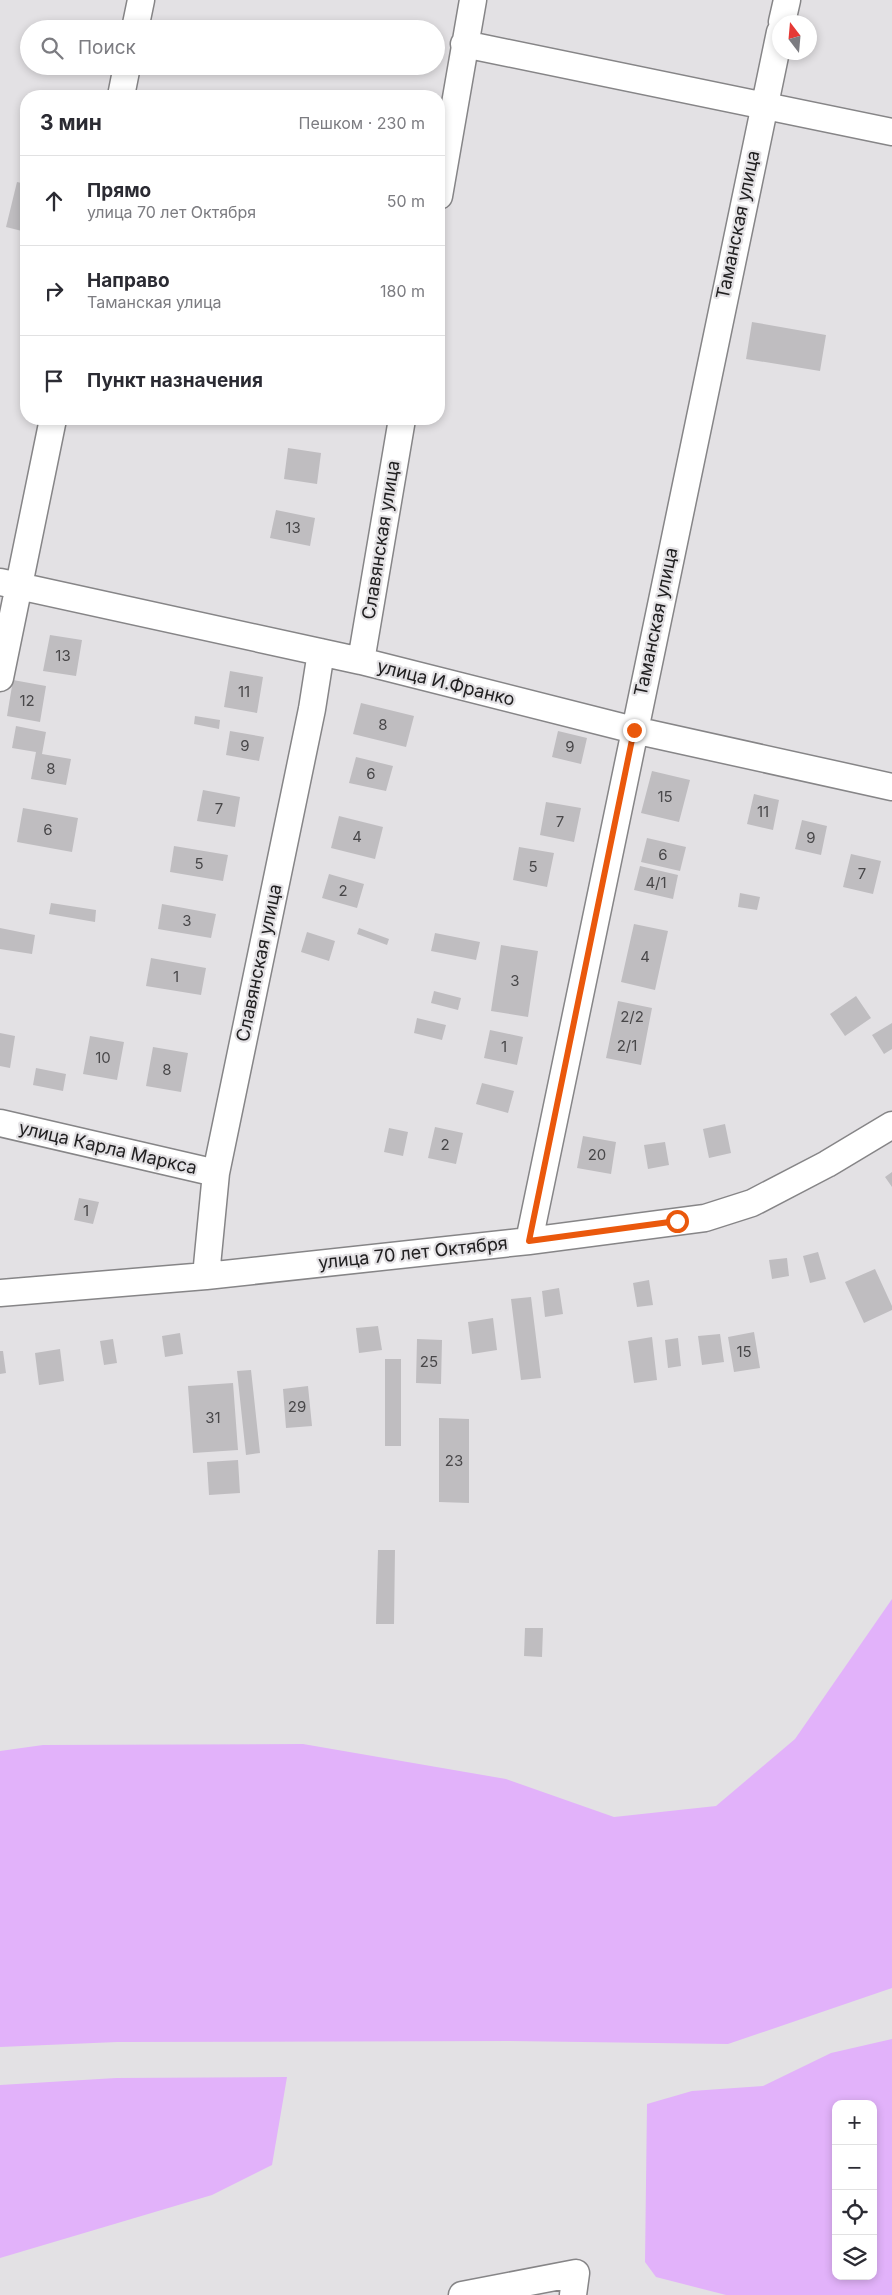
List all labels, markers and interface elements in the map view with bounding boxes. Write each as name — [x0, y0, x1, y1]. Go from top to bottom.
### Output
north arrow — [772, 15, 817, 60]
search box — [20, 20, 445, 75]
icon: search — [38, 34, 66, 62]
text: Поиск — [78, 36, 136, 59]
text: 3 мин — [40, 110, 102, 135]
text: Пешком · 230 m — [299, 113, 425, 133]
street label: Таманская улица — [712, 149, 764, 301]
text: Прямо — [87, 179, 151, 202]
icon: ahead — [40, 187, 68, 215]
text: 50 m — [387, 191, 425, 211]
text: улица 70 лет Октября — [87, 202, 256, 222]
text: Направо — [87, 269, 170, 292]
icon: right — [40, 277, 68, 305]
text: 180 m — [380, 281, 425, 301]
text: Таманская улица — [87, 292, 222, 312]
icon: arrive — [40, 367, 68, 395]
text: Пункт назначения — [87, 369, 263, 392]
street label: Славянская улица — [358, 459, 403, 621]
house number: 13 — [285, 518, 301, 537]
street label: Таманская улица — [630, 546, 682, 698]
house number: 13 — [55, 646, 71, 665]
street label: улица И.Франко — [375, 655, 517, 710]
house number: 11 — [238, 682, 250, 701]
house number: 12 — [19, 691, 35, 710]
house number: 8 — [378, 715, 388, 734]
route end — [623, 719, 646, 742]
house number: 9 — [240, 736, 250, 755]
house number: 9 — [565, 737, 575, 756]
house number: 8 — [46, 759, 56, 778]
house number: 6 — [366, 764, 376, 783]
house number: 15 — [657, 787, 673, 806]
house number: 7 — [215, 799, 223, 818]
house number: 11 — [757, 802, 769, 821]
house number: 7 — [556, 812, 564, 831]
house number: 6 — [43, 820, 53, 839]
house number: 4 — [352, 827, 362, 846]
house number: 9 — [806, 828, 816, 847]
house number: 6 — [658, 845, 668, 864]
house number: 5 — [194, 854, 204, 873]
house number: 5 — [528, 857, 538, 876]
house number: 7 — [858, 864, 866, 883]
house number: 4/1 — [645, 873, 667, 892]
house number: 2 — [338, 881, 348, 900]
street label: Славянская улица — [232, 882, 285, 1044]
house number: 3 — [182, 911, 192, 930]
house number: 4 — [640, 947, 650, 966]
house number: 1 — [173, 967, 179, 986]
house number: 3 — [510, 971, 520, 990]
house number: 2/2 — [620, 1007, 644, 1026]
house number: 2/1 — [617, 1036, 637, 1055]
house number: 1 — [501, 1037, 507, 1056]
house number: 10 — [95, 1048, 111, 1067]
house number: 8 — [162, 1060, 172, 1079]
street label: улица Карла Маркса — [17, 1117, 199, 1178]
house number: 2 — [440, 1135, 450, 1154]
house number: 20 — [588, 1145, 606, 1164]
house number: 1 — [83, 1201, 89, 1220]
route start — [666, 1210, 689, 1233]
street label: улица 70 лет Октября — [317, 1232, 509, 1273]
house number: 15 — [736, 1342, 752, 1361]
house number: 25 — [420, 1352, 438, 1371]
house number: 29 — [288, 1397, 306, 1416]
house number: 31 — [205, 1408, 221, 1427]
house number: 23 — [445, 1451, 463, 1470]
map controls — [832, 2100, 877, 2280]
button: + — [832, 2100, 877, 2145]
button: − — [832, 2145, 877, 2190]
button: locate — [832, 2190, 877, 2235]
button: layers — [832, 2235, 877, 2280]

